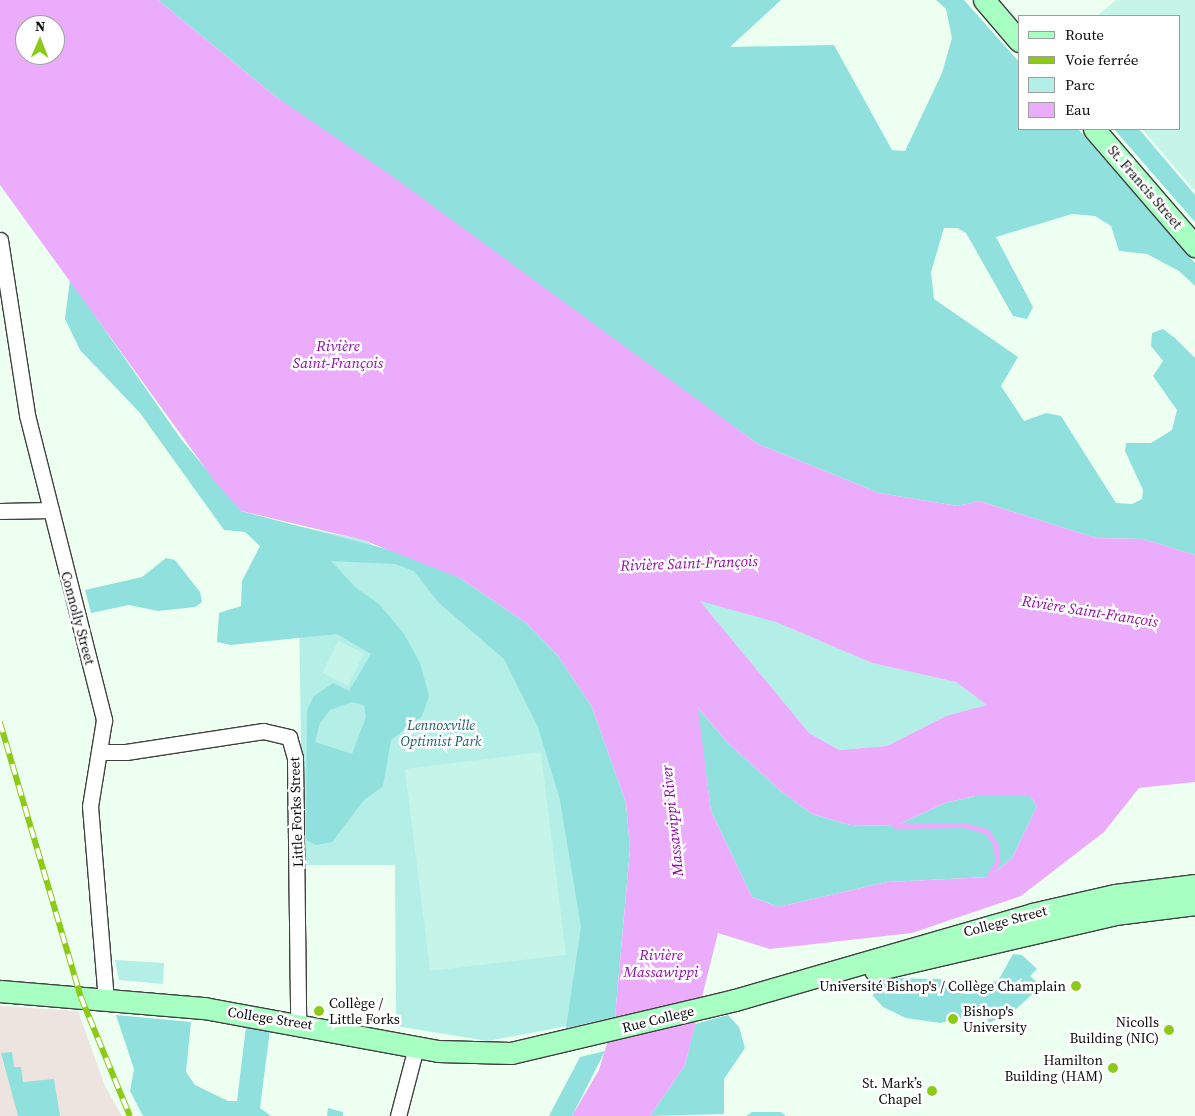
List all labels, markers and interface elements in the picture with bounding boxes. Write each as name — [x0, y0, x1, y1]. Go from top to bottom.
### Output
north arrow — [15, 15, 65, 65]
legend — [1018, 15, 1180, 130]
text: N — [35, 16, 46, 36]
text: Route — [1065, 24, 1104, 45]
text: Voie ferrée — [1065, 49, 1138, 70]
text: Parc — [1065, 74, 1095, 95]
text: Eau — [1065, 99, 1090, 120]
street label: St. Francis Street — [1104, 142, 1186, 232]
water label: Rivière Saint-François — [293, 336, 383, 371]
water label: Rivière Saint-François — [620, 552, 758, 574]
street label: Connolly Street — [57, 570, 99, 666]
water label: Rivière Saint-François — [1021, 591, 1159, 631]
park label: Lennoxville Optimist Park — [401, 717, 481, 750]
street label: Little Forks Street — [286, 757, 306, 867]
water label: Massawippi River — [657, 764, 687, 878]
street label: College Street — [961, 902, 1049, 940]
water label: Rivière Massawippi — [623, 945, 699, 980]
place label: Université Bishop's / Collège Champlain — [819, 978, 1066, 994]
marker: Université Bishop's / Collège Champlain — [1070, 980, 1082, 992]
place label: Collège / Little Forks — [329, 995, 400, 1028]
street label: Rue College — [620, 1002, 696, 1036]
street label: College Street — [226, 1003, 314, 1033]
place label: Bishop's University — [963, 1003, 1027, 1036]
marker: Collège / Little Forks — [313, 1005, 325, 1017]
marker: Bishop's University — [947, 1013, 959, 1025]
place label: Nicolls Building (NIC) — [1070, 1014, 1159, 1046]
marker: Nicolls Building (NIC) — [1163, 1024, 1175, 1036]
place label: Hamilton Building (HAM) — [1005, 1052, 1103, 1084]
marker: Hamilton Building (HAM) — [1107, 1062, 1119, 1074]
place label: St. Mark’s Chapel — [862, 1075, 922, 1108]
marker: St. Mark’s Chapel — [926, 1085, 938, 1097]

